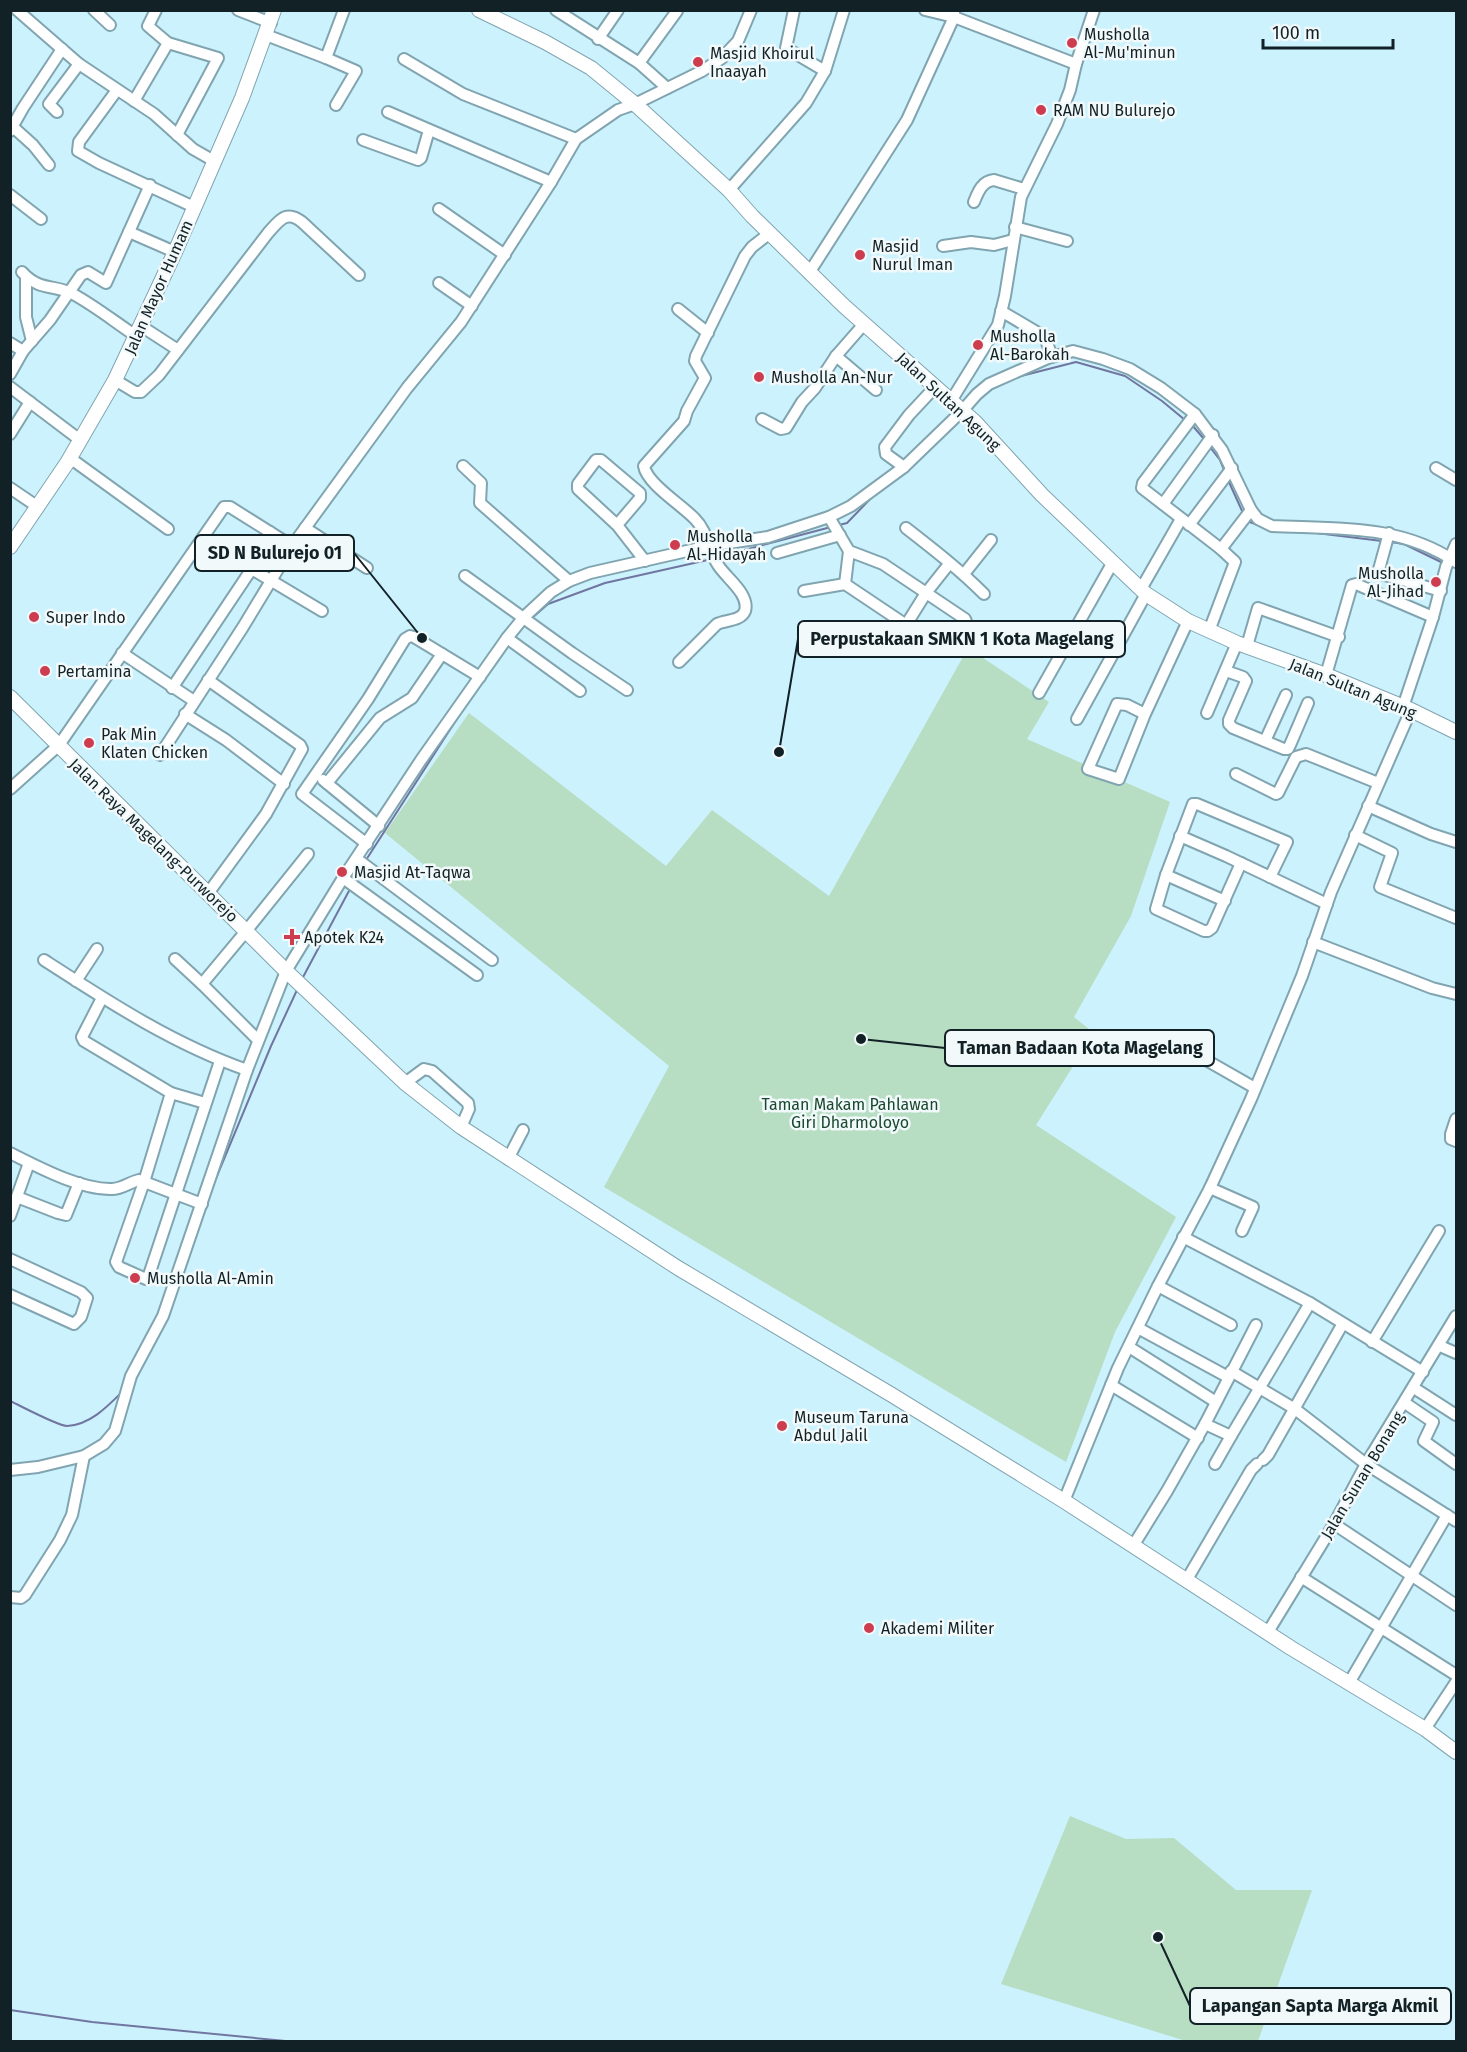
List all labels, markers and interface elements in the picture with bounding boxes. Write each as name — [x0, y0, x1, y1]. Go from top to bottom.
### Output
scale bar — [1263, 12, 1394, 50]
text: 100 m — [1272, 22, 1320, 44]
place label: Musholla Al-Mu'minun — [1084, 25, 1176, 62]
marker: Musholla Al-Mu'minun — [1065, 36, 1079, 50]
place label: Masjid Khoirul Inaayah — [710, 44, 814, 81]
marker: Masjid Khoirul Inaayah — [691, 55, 705, 69]
place label: RAM NU Bulurejo — [1053, 101, 1176, 120]
marker: RAM NU Bulurejo — [1034, 103, 1048, 117]
street label: Jalan Mayor Humam — [120, 217, 197, 357]
place label: Masjid Nurul Iman — [872, 237, 953, 274]
marker: Masjid Nurul Iman — [853, 248, 867, 262]
place label: Musholla Al-Barokah — [990, 327, 1070, 364]
marker: Musholla Al-Barokah — [971, 338, 985, 352]
street label: Jalan Sultan Agung — [893, 348, 1005, 455]
place label: Musholla An-Nur — [771, 368, 893, 387]
marker: Musholla An-Nur — [752, 370, 766, 384]
place label: Musholla Al-Hidayah — [687, 527, 766, 564]
callout: SD N Bulurejo 01 — [195, 535, 354, 571]
marker: Musholla Al-Hidayah — [668, 538, 682, 552]
text: SD N Bulurejo 01 — [208, 542, 342, 564]
place label: Musholla Al-Jihad — [1358, 564, 1424, 601]
marker: Musholla Al-Jihad — [1429, 575, 1443, 589]
place label: Super Indo — [46, 608, 126, 627]
marker: Super Indo — [27, 610, 41, 624]
callout: Perpustakaan SMKN 1 Kota Magelang — [798, 621, 1125, 657]
text: Perpustakaan SMKN 1 Kota Magelang — [810, 628, 1114, 650]
street label: Jalan Sultan Agung — [1286, 654, 1420, 723]
place label: Pertamina — [57, 662, 131, 681]
marker: Pertamina — [38, 664, 52, 678]
place label: Pak Min Klaten Chicken — [101, 725, 208, 762]
marker: Pak Min Klaten Chicken — [82, 736, 96, 750]
street label: Jalan Raya Magelang-Purworejo — [65, 755, 242, 926]
place label: Masjid At-Taqwa — [354, 863, 471, 882]
marker: Masjid At-Taqwa — [335, 865, 349, 879]
place label: Apotek K24 — [304, 928, 385, 947]
marker: Apotek K24 — [285, 930, 299, 944]
callout: Taman Badaan Kota Magelang — [945, 1030, 1214, 1066]
text: Taman Badaan Kota Magelang — [957, 1037, 1203, 1059]
park label: Taman Makam Pahlawan Giri Dharmoloyo — [761, 1095, 939, 1132]
place label: Musholla Al-Amin — [147, 1269, 274, 1288]
marker: Musholla Al-Amin — [128, 1271, 142, 1285]
place label: Museum Taruna Abdul Jalil — [794, 1408, 909, 1445]
street label: Jalan Sunan Bonang — [1317, 1408, 1408, 1542]
marker: Museum Taruna Abdul Jalil — [775, 1419, 789, 1433]
place label: Akademi Militer — [881, 1619, 995, 1638]
marker: Akademi Militer — [862, 1621, 876, 1635]
callout: Lapangan Sapta Marga Akmil — [1190, 1988, 1451, 2024]
text: Lapangan Sapta Marga Akmil — [1202, 1995, 1439, 2017]

